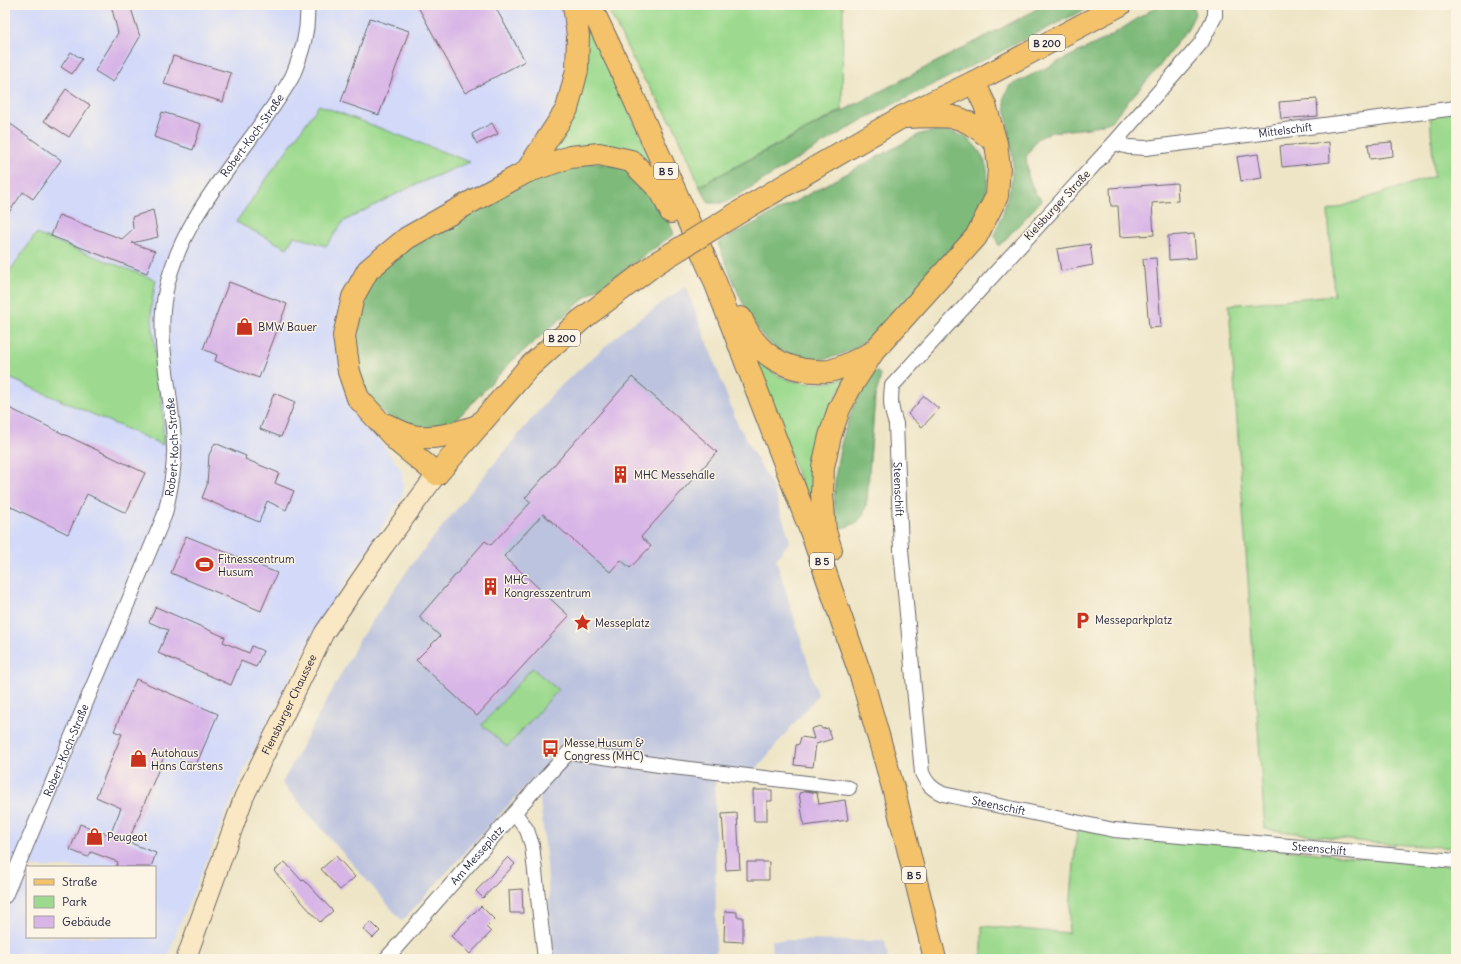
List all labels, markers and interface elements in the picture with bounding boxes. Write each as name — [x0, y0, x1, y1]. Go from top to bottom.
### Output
road number: B 200 — [1029, 35, 1065, 51]
street label: Robert-Koch-Straße — [217, 91, 287, 180]
street label: Mittelschift — [1258, 120, 1313, 140]
road number: B 5 — [654, 163, 678, 179]
street label: Kielsburger Straße — [1021, 167, 1093, 243]
shop icon: BMW Bauer — [235, 317, 255, 337]
place label: BMW Bauer — [258, 320, 317, 334]
road number: B 200 — [544, 330, 580, 346]
street label: Robert-Koch-Straße — [162, 397, 181, 497]
street label: Steenschift — [891, 462, 907, 517]
building icon: MHC Messehalle — [611, 465, 631, 485]
place label: MHC Messehalle — [634, 468, 715, 482]
place label: Fitnesscentrum Husum — [218, 552, 295, 579]
road number: B 5 — [810, 553, 834, 569]
sports icon: Fitnesscentrum Husum — [195, 555, 215, 575]
place label: MHC Kongresszentrum — [504, 573, 591, 600]
building icon: MHC Kongresszentrum — [481, 576, 501, 596]
parking icon: Messeparkplatz — [1072, 610, 1092, 630]
place icon: Messeplatz — [572, 613, 592, 633]
place label: Messeparkplatz — [1095, 613, 1172, 627]
place label: Messeplatz — [595, 616, 650, 630]
street label: Flensburger Chaussee — [259, 652, 320, 757]
street label: Robert-Koch-Straße — [40, 702, 92, 799]
place label: Messe Husum & Congress (MHC) — [564, 736, 644, 763]
bus stop icon: Messe Husum & Congress (MHC) — [541, 739, 561, 759]
place label: Autohaus Hans Carstens — [151, 746, 223, 773]
shop icon: Autohaus Hans Carstens — [128, 749, 148, 769]
street label: Steenschift — [970, 793, 1027, 818]
street label: Am Messeplatz — [447, 823, 507, 888]
shop icon: Peugeot — [84, 827, 104, 847]
place label: Peugeot — [107, 830, 148, 844]
street label: Steenschift — [1291, 839, 1347, 858]
legend — [26, 866, 156, 938]
road number: B 5 — [902, 867, 926, 883]
text: Straße — [62, 874, 97, 889]
text: Park — [62, 894, 87, 909]
text: Gebäude — [62, 914, 111, 929]

